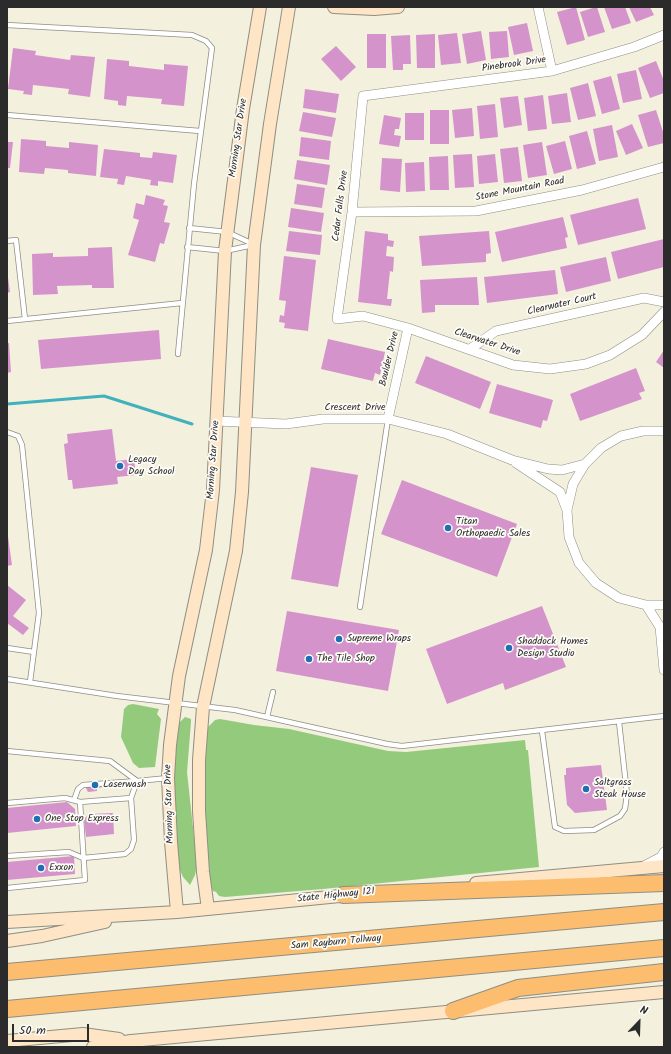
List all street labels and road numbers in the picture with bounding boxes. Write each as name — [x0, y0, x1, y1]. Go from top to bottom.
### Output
street label: Pinebrook Drive — [481, 55, 547, 75]
street label: Morning Star Drive — [228, 98, 250, 178]
street label: Cedar Falls Drive — [331, 170, 351, 242]
street label: Stone Mountain Road — [474, 175, 566, 205]
street label: Clearwater Court — [526, 291, 598, 319]
street label: Clearwater Drive — [452, 327, 522, 359]
street label: Boulder Drive — [378, 330, 402, 388]
street label: Crescent Drive — [324, 402, 386, 414]
street label: Morning Star Drive — [205, 420, 223, 500]
street label: Morning Star Drive — [163, 764, 177, 844]
street label: State Highway 121 — [297, 886, 375, 906]
street label: Sam Rayburn Tollway — [290, 933, 382, 953]

